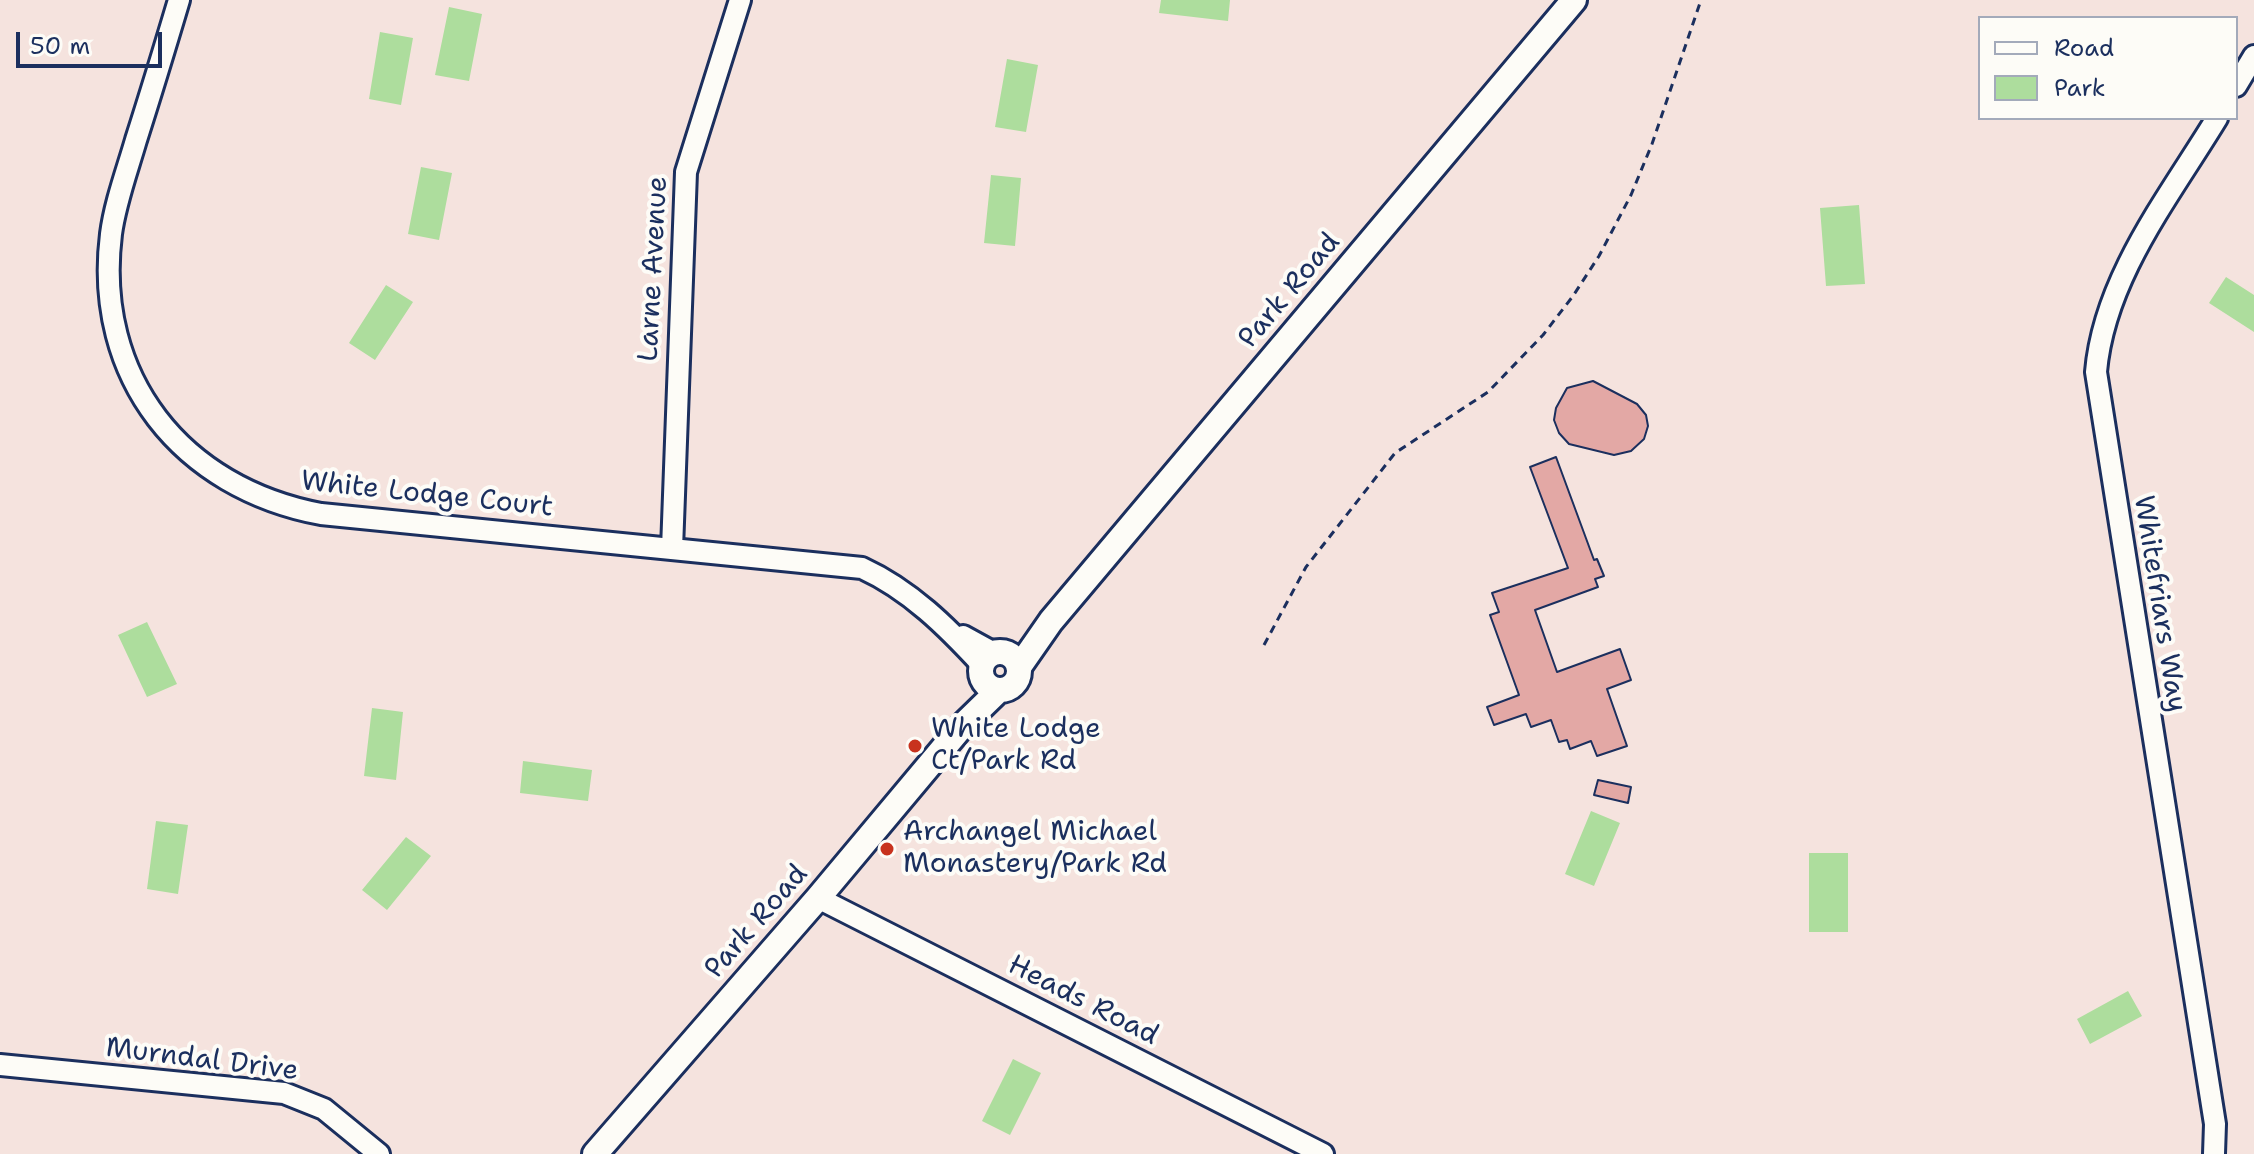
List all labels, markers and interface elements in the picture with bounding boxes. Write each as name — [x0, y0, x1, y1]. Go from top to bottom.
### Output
scale bar — [20, 16, 166, 66]
legend — [1978, 16, 2238, 120]
text: 50 m — [30, 30, 90, 62]
text: Road — [2054, 32, 2114, 64]
text: Park — [2054, 72, 2106, 104]
street label: Larne Avenue — [632, 176, 676, 362]
street label: Park Road — [1232, 227, 1348, 355]
street label: White Lodge Court — [299, 465, 555, 525]
street label: Whitefriars Way — [2125, 493, 2193, 715]
place label: White Lodge Ct/Park Rd — [931, 713, 1101, 779]
marker: White Lodge Ct/Park Rd — [906, 737, 924, 755]
place label: Archangel Michael Monastery/Park Rd — [903, 816, 1167, 882]
marker: Archangel Michael Monastery/Park Rd — [878, 840, 896, 858]
street label: Park Road — [698, 858, 816, 986]
street label: Heads Road — [1002, 949, 1164, 1053]
street label: Murndal Drive — [104, 1032, 300, 1088]

